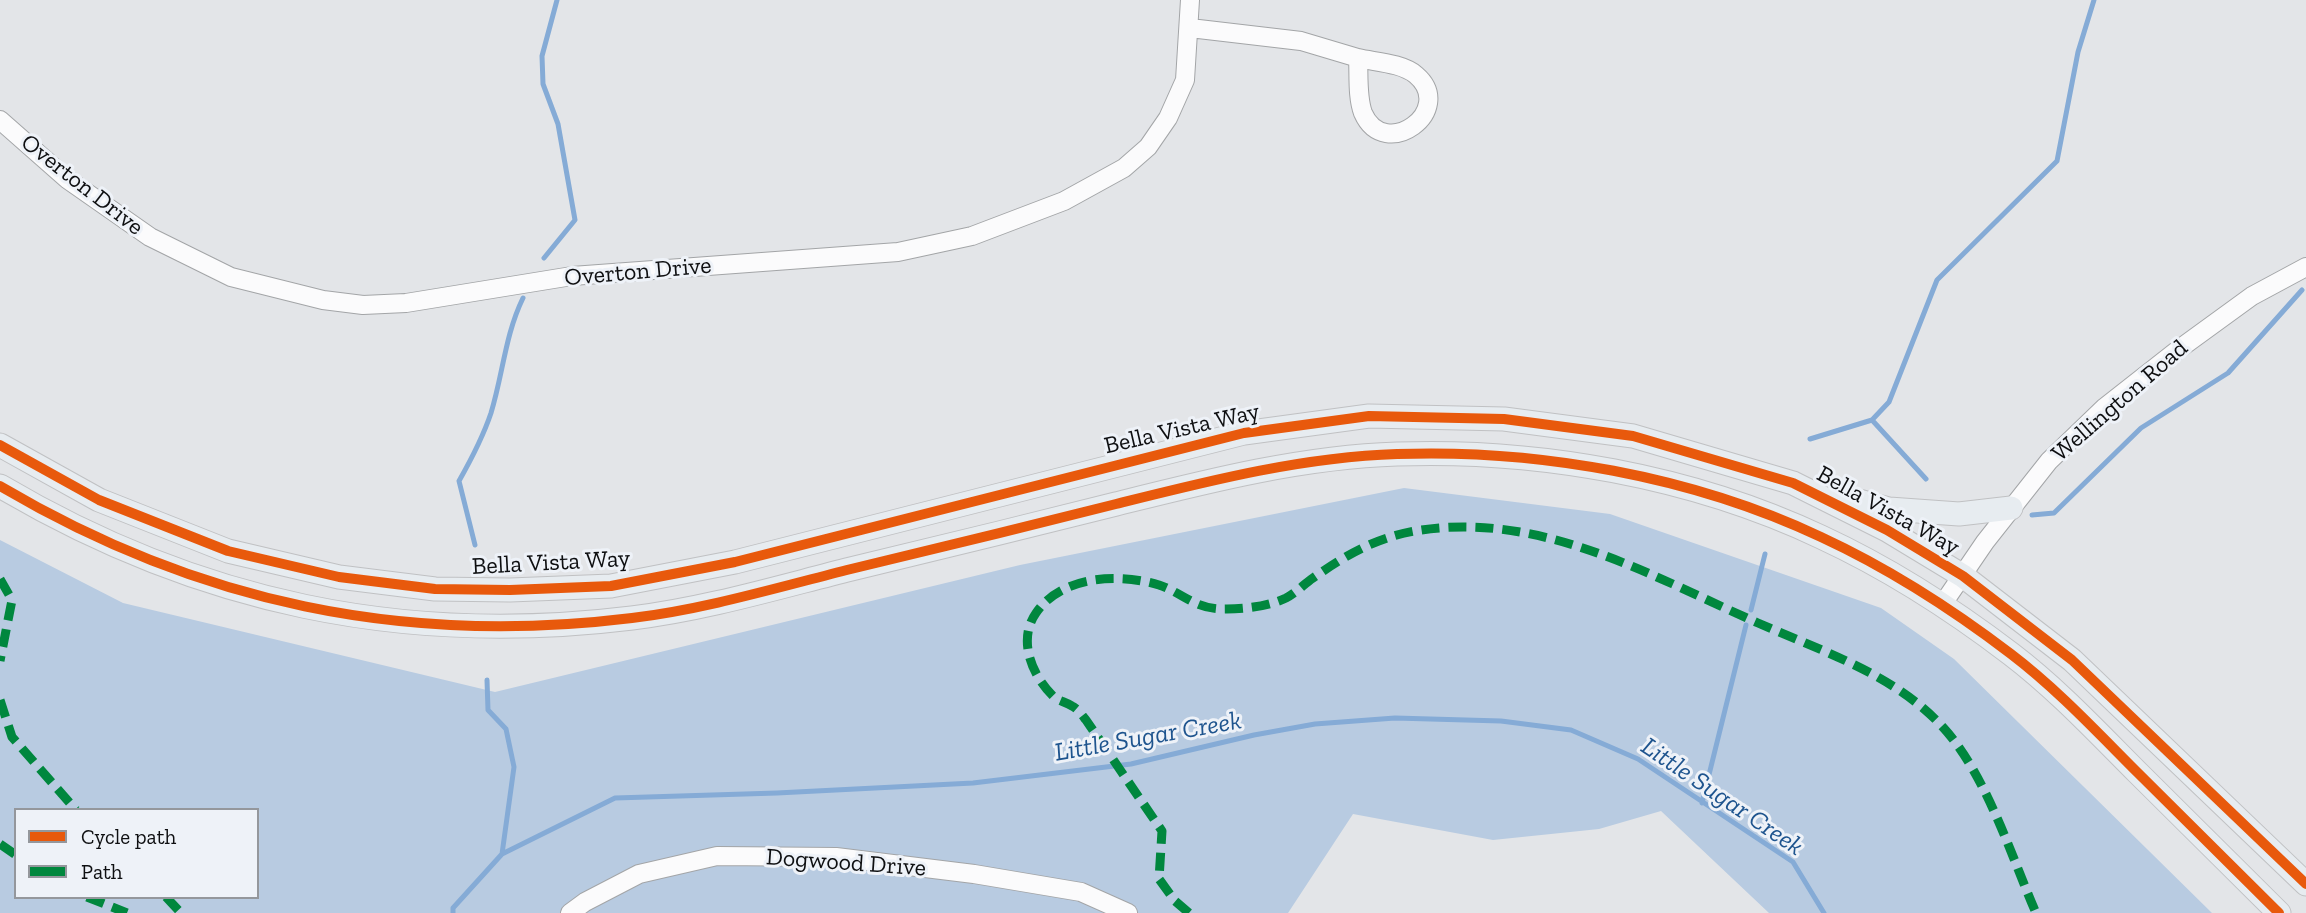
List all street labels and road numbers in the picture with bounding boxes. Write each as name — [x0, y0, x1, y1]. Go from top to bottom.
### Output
street label: Overton Drive — [15, 128, 149, 242]
street label: Overton Drive — [563, 251, 713, 293]
street label: Wellington Road — [2046, 334, 2194, 468]
street label: Bella Vista Way — [1102, 397, 1262, 461]
street label: Bella Vista Way — [1812, 460, 1964, 562]
street label: Bella Vista Way — [471, 544, 631, 582]
street label: Dogwood Drive — [765, 843, 927, 883]

